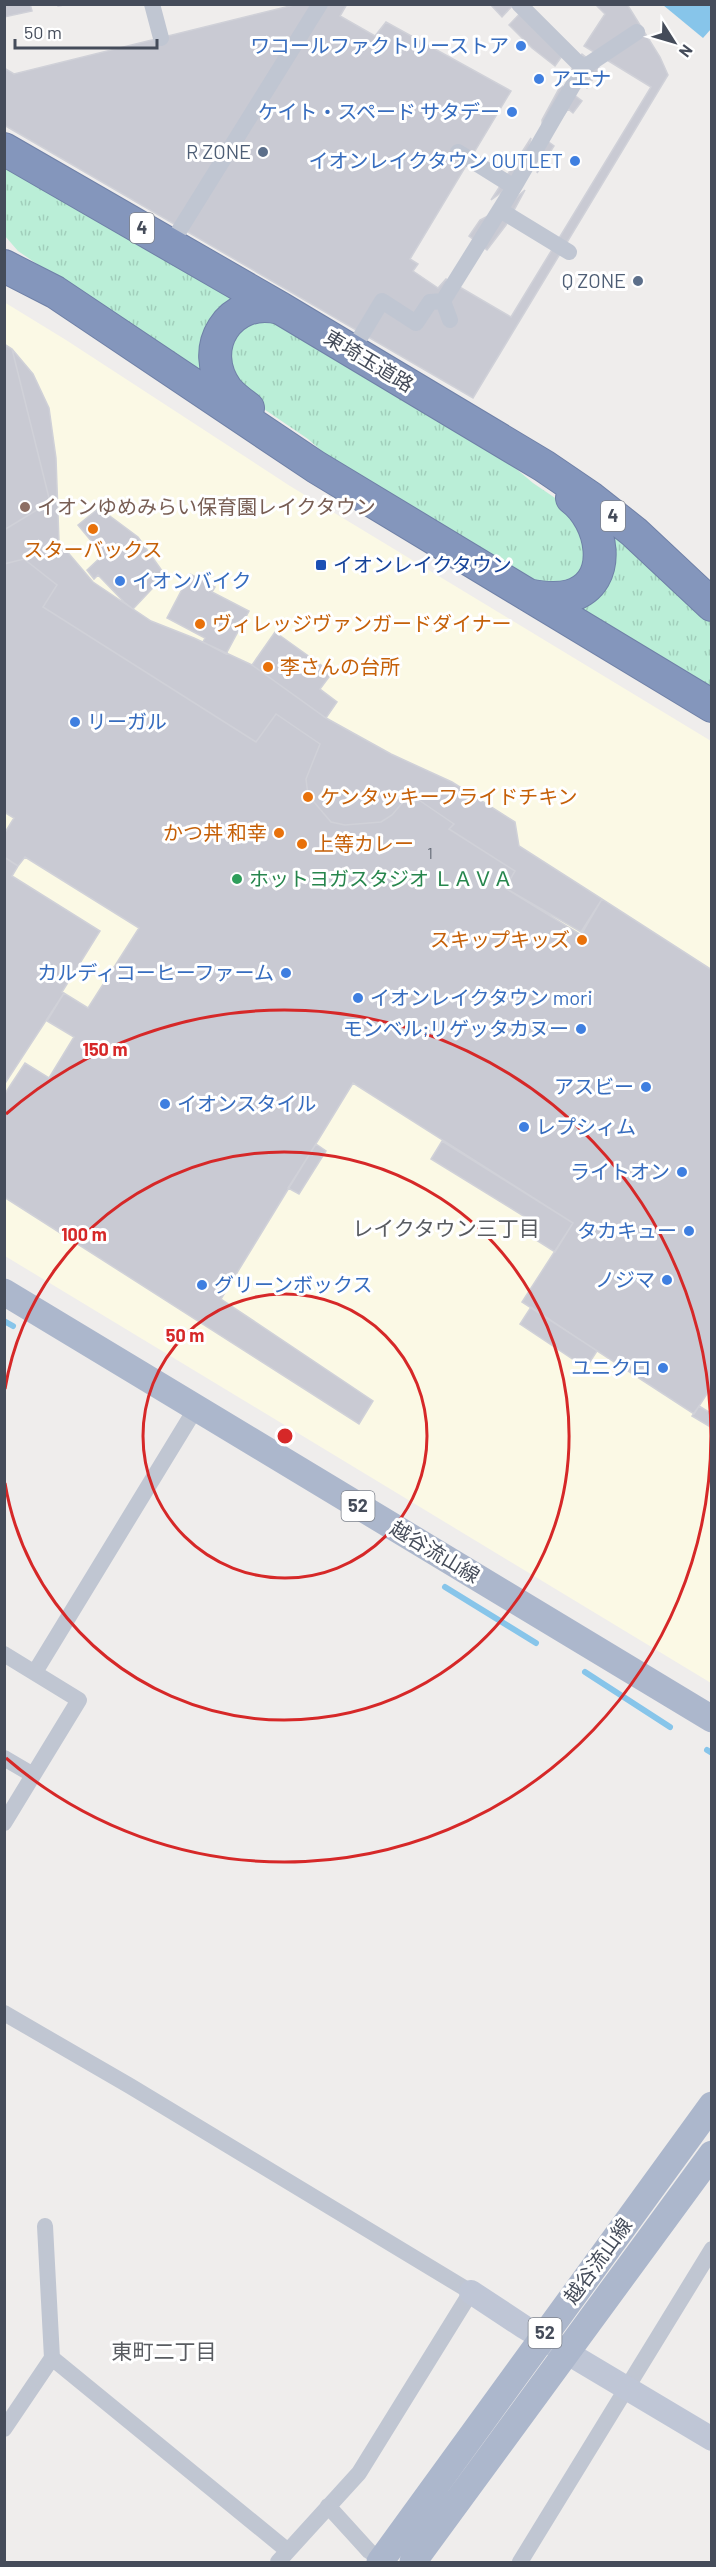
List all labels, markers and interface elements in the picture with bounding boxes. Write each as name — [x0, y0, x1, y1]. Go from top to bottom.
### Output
scale bar — [15, 12, 158, 50]
north arrow — [644, 12, 704, 72]
text: 50 m — [24, 21, 62, 43]
place label: ワコールファクトリーストア — [250, 33, 509, 57]
marker: ワコールファクトリーストア — [514, 39, 528, 53]
text: N — [676, 41, 697, 61]
place label: アエナ — [551, 66, 611, 90]
marker: アエナ — [532, 72, 546, 86]
place label: ケイト・スペード サタデー — [258, 99, 500, 123]
marker: ケイト・スペード サタデー — [505, 105, 519, 119]
place label: R ZONE — [186, 139, 251, 163]
marker: R ZONE — [256, 145, 270, 159]
place label: イオンレイクタウン OUTLET — [309, 148, 563, 172]
marker: イオンレイクタウン OUTLET — [568, 154, 582, 168]
road number: 4 — [130, 213, 154, 243]
place label: Q ZONE — [562, 268, 626, 292]
marker: Q ZONE — [631, 274, 645, 288]
street label: 東埼玉道路 — [320, 324, 419, 396]
place label: イオンゆめみらい保育園レイクタウン — [37, 494, 376, 518]
marker: イオンゆめみらい保育園レイクタウン — [18, 500, 32, 514]
road number: 4 — [601, 501, 625, 531]
marker: スターバックス — [86, 522, 100, 536]
place label: スターバックス — [23, 537, 163, 561]
place label: イオンレイクタウン — [333, 552, 512, 576]
marker: イオンレイクタウン — [314, 558, 328, 572]
place label: イオンバイク — [132, 568, 252, 592]
marker: イオンバイク — [113, 574, 127, 588]
place label: ヴィレッジヴァンガードダイナー — [212, 611, 512, 635]
marker: ヴィレッジヴァンガードダイナー — [193, 617, 207, 631]
place label: 李さんの台所 — [280, 654, 400, 678]
marker: 李さんの台所 — [261, 660, 275, 674]
place label: リーガル — [87, 709, 167, 733]
marker: リーガル — [68, 715, 82, 729]
place label: ケンタッキーフライドチキン — [320, 784, 578, 808]
marker: ケンタッキーフライドチキン — [301, 790, 315, 804]
place label: かつ丼 和幸 — [163, 820, 267, 844]
marker: かつ丼 和幸 — [272, 826, 286, 840]
place label: 上等カレー — [314, 831, 414, 855]
marker: 上等カレー — [295, 837, 309, 851]
house number: 1 — [427, 843, 433, 862]
place label: ホットヨガスタジオ ＬＡＶＡ — [249, 866, 513, 890]
marker: ホットヨガスタジオ ＬＡＶＡ — [230, 872, 244, 886]
place label: スキップキッズ — [430, 927, 570, 951]
marker: スキップキッズ — [575, 933, 589, 947]
place label: カルディコーヒーファーム — [37, 960, 274, 984]
marker: カルディコーヒーファーム — [279, 966, 293, 980]
place label: イオンレイクタウン mori — [370, 985, 592, 1009]
marker: イオンレイクタウン mori — [351, 991, 365, 1005]
place label: モンベル;リゲッタカヌー — [343, 1016, 569, 1040]
marker: モンベル;リゲッタカヌー — [574, 1022, 588, 1036]
text: 150 m — [83, 1038, 127, 1060]
place label: アスビー — [554, 1074, 634, 1098]
marker: アスビー — [639, 1080, 653, 1094]
place label: イオンスタイル — [177, 1091, 317, 1115]
marker: イオンスタイル — [158, 1097, 172, 1111]
place label: レプシィム — [536, 1114, 636, 1138]
marker: レプシィム — [517, 1120, 531, 1134]
place label: ライトオン — [570, 1159, 670, 1183]
marker: ライトオン — [675, 1165, 689, 1179]
district label: レイクタウン三丁目 — [352, 1215, 540, 1240]
place label: タカキュー — [577, 1218, 677, 1242]
text: 100 m — [61, 1223, 107, 1245]
marker: タカキュー — [682, 1224, 696, 1238]
place label: ノジマ — [595, 1267, 655, 1291]
place label: グリーンボックス — [214, 1272, 372, 1296]
marker: ノジマ — [660, 1273, 674, 1287]
marker: グリーンボックス — [195, 1278, 209, 1292]
text: 50 m — [166, 1324, 204, 1346]
place label: ユニクロ — [571, 1355, 651, 1379]
marker: ユニクロ — [656, 1361, 670, 1375]
centre of rings — [275, 1426, 295, 1446]
road number: 52 — [342, 1491, 374, 1521]
street label: 越谷流山線 — [386, 1515, 485, 1587]
street label: 越谷流山線 — [558, 2213, 636, 2308]
road number: 52 — [528, 2318, 562, 2348]
district label: 東町二丁目 — [112, 2338, 217, 2363]

